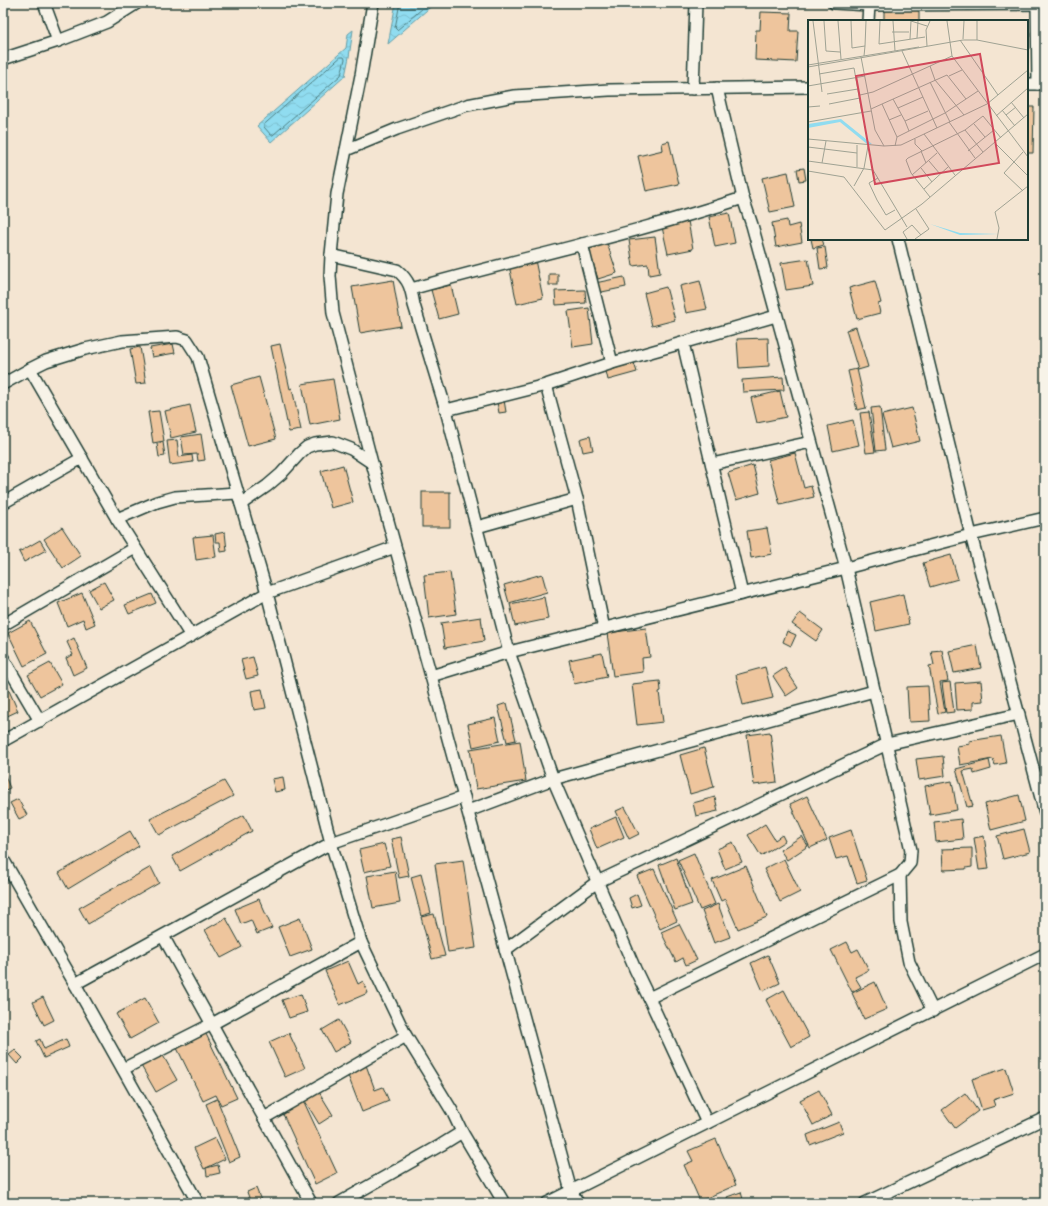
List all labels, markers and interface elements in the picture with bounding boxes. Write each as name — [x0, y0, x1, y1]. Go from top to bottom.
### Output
inset map — [808, 20, 1028, 240]

